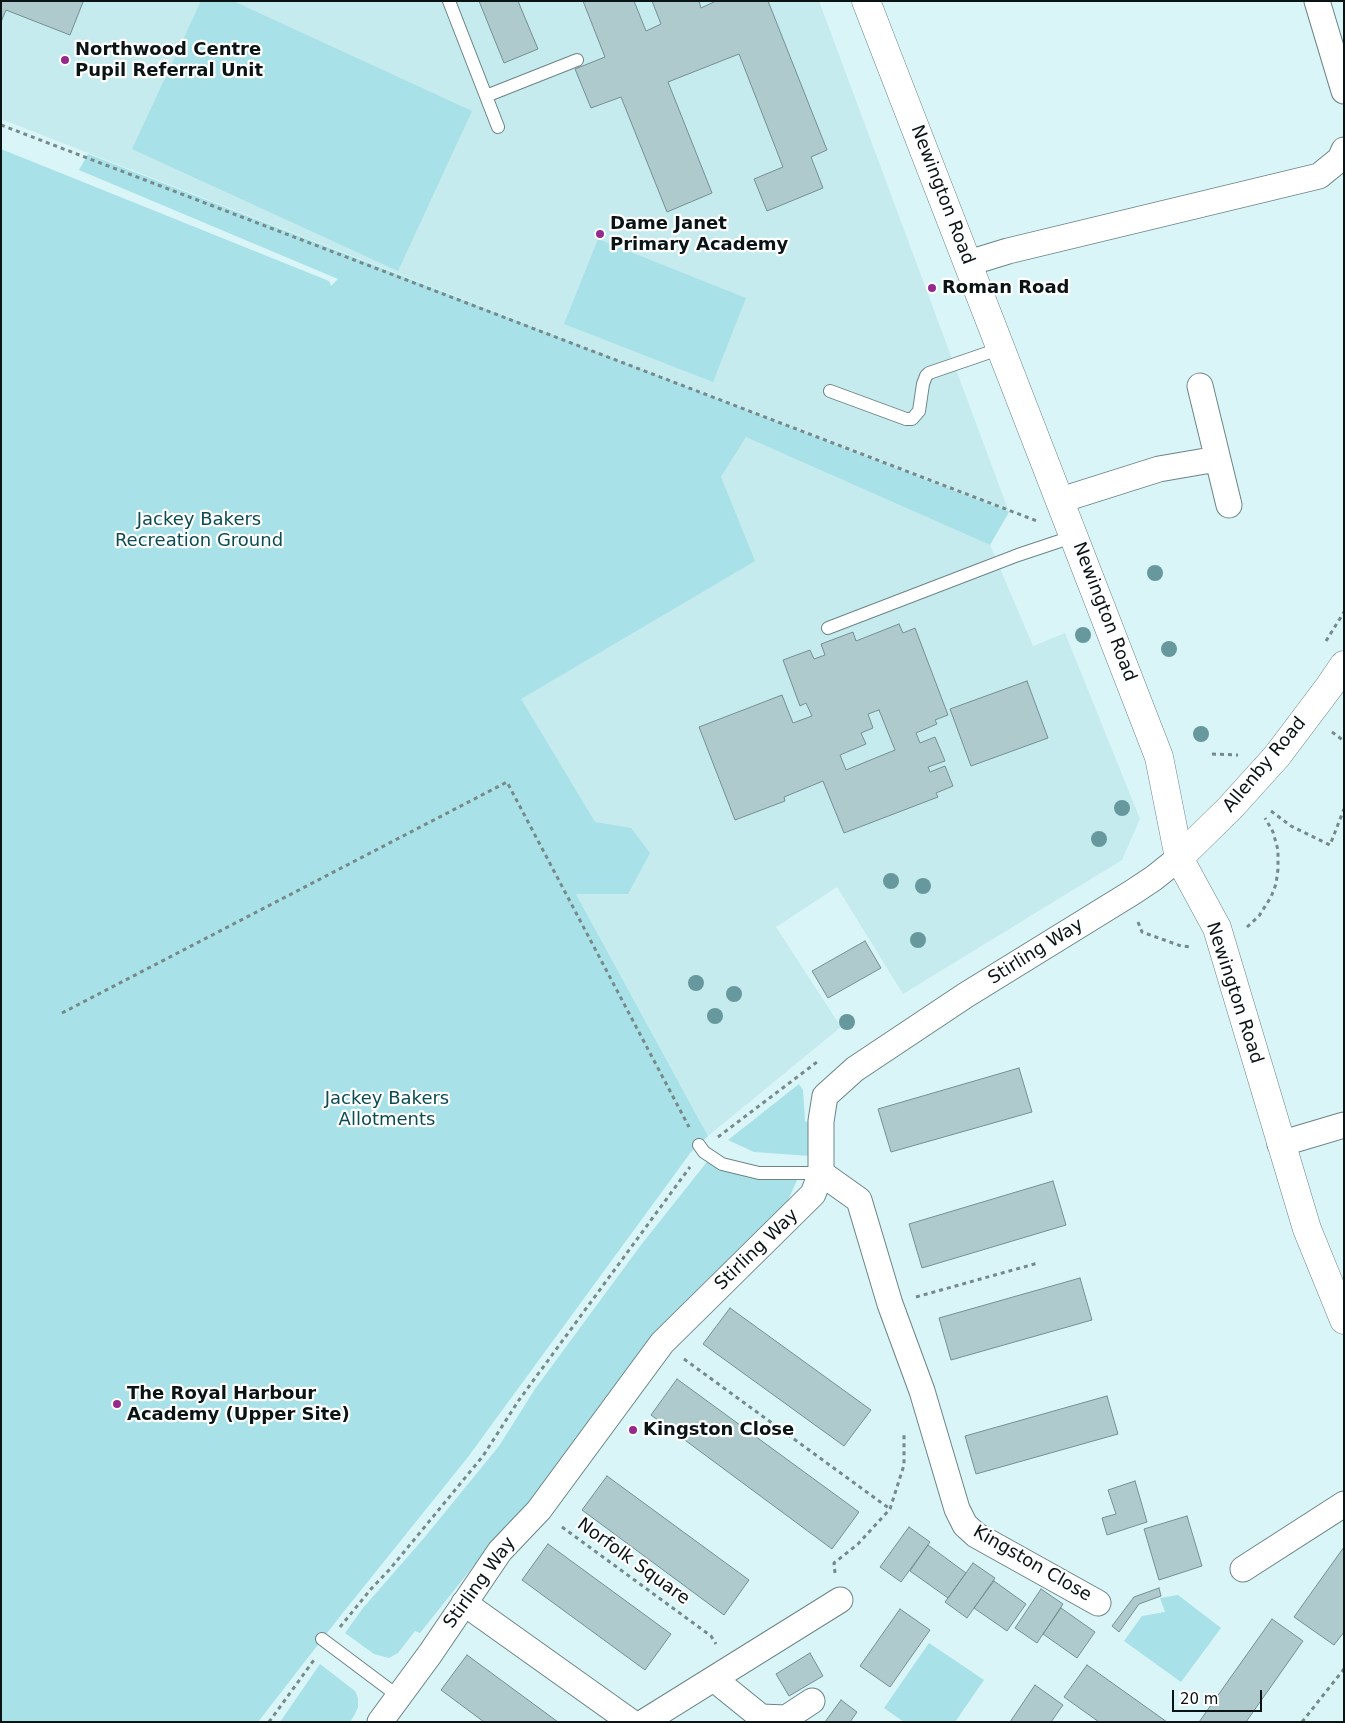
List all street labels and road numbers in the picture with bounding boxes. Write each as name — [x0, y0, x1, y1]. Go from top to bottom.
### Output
street label: Newington Road — [905, 122, 979, 268]
street label: Newington Road — [1067, 539, 1141, 685]
street label: Allenby Road — [1219, 713, 1311, 817]
street label: Stirling Way — [985, 914, 1087, 990]
street label: Newington Road — [1201, 920, 1267, 1066]
street label: Stirling Way — [711, 1205, 803, 1295]
street label: Norfolk Square — [573, 1514, 693, 1610]
street label: Kingston Close — [969, 1521, 1095, 1607]
street label: Stirling Way — [440, 1533, 520, 1633]

